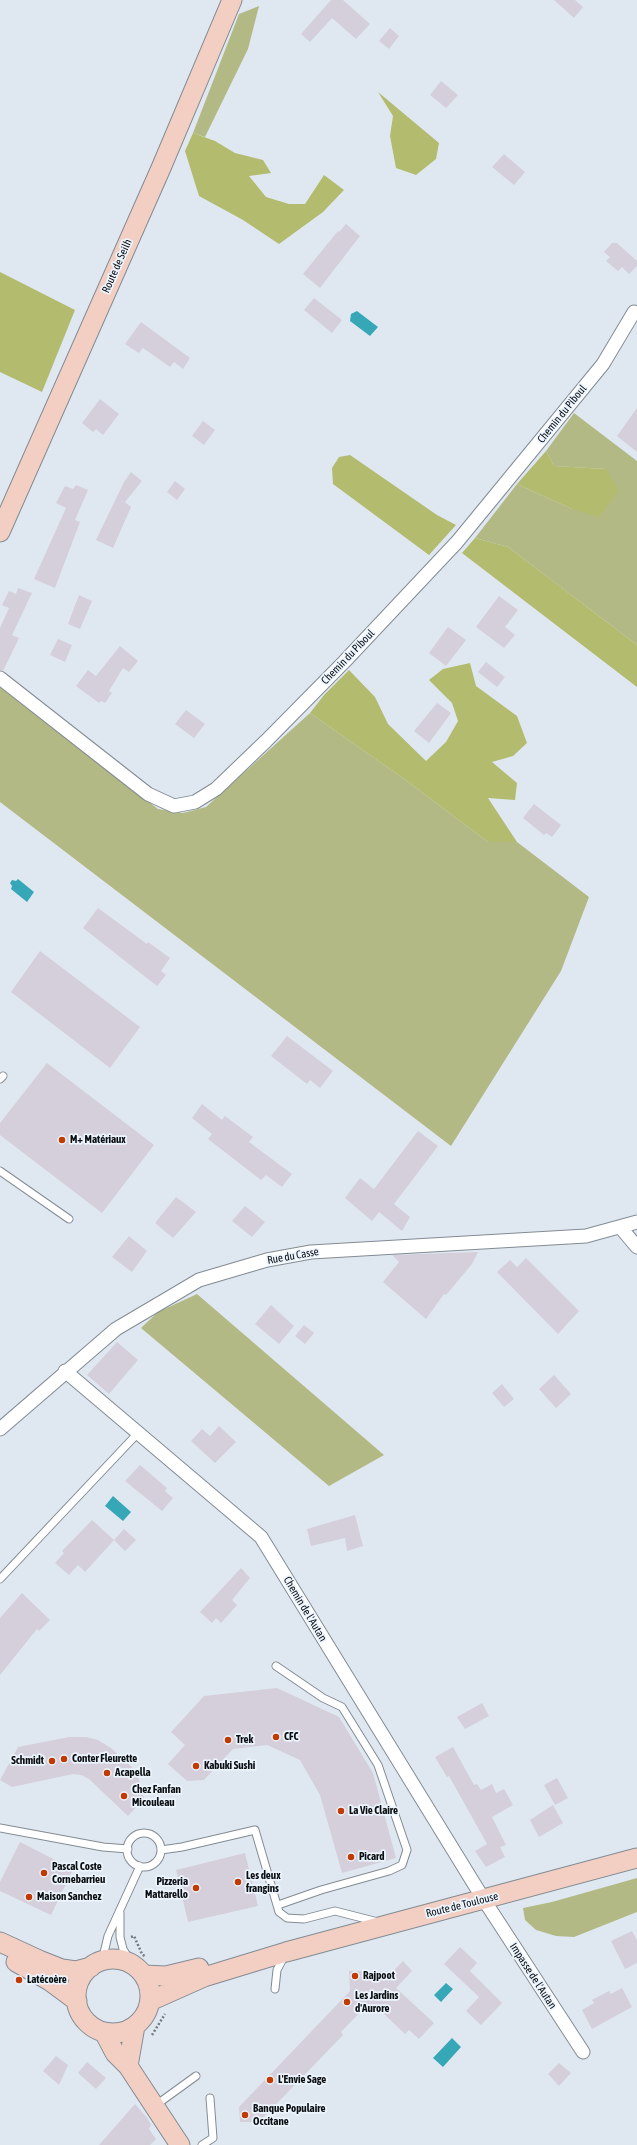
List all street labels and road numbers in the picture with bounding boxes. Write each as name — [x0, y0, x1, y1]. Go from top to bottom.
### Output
street label: Route de Seilh — [99, 237, 135, 295]
street label: Chemin du Piboul — [535, 382, 589, 446]
street label: Chemin du Piboul — [319, 627, 377, 687]
street label: Rue du Casse — [266, 1245, 320, 1267]
street label: Chemin de l'Autan — [280, 1574, 330, 1644]
street label: Route de Toulouse — [424, 1890, 500, 1920]
street label: Impasse de l'Autan — [507, 1941, 559, 2011]

